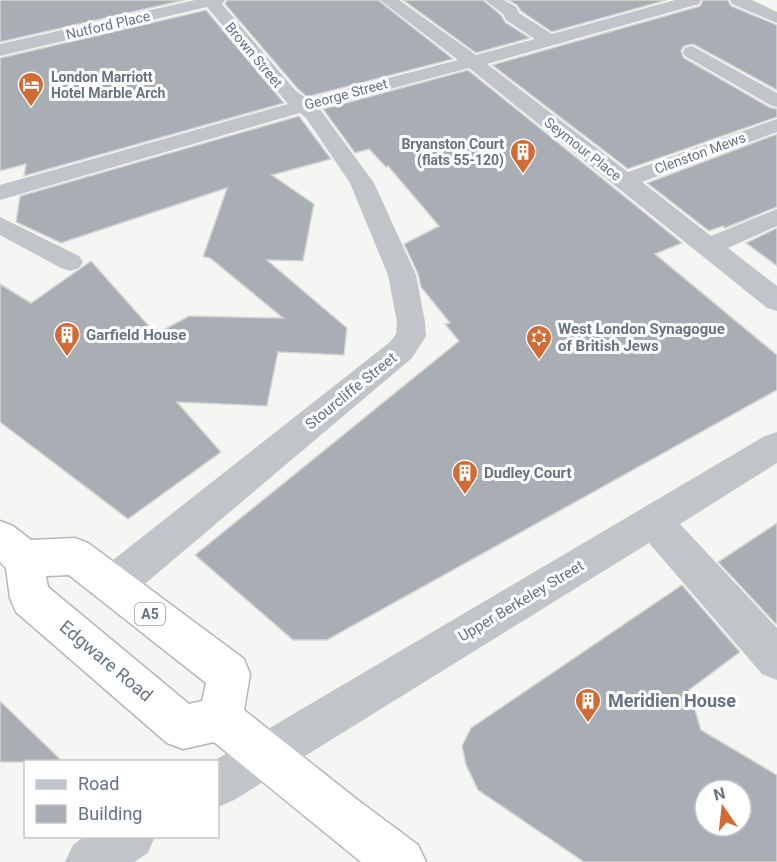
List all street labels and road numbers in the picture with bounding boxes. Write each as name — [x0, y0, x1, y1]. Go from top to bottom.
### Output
street label: Nutford Place — [64, 8, 152, 42]
street label: Brown Street — [222, 19, 286, 91]
street label: George Street — [303, 75, 390, 113]
street label: Seymour Place — [541, 114, 625, 184]
street label: Clenston Mews — [652, 129, 748, 177]
street label: Stourcliffe Street — [302, 349, 400, 433]
street label: Upper Berkeley Street — [455, 556, 587, 646]
road number: A5 — [135, 603, 165, 625]
street label: Edgware Road — [56, 616, 157, 706]

